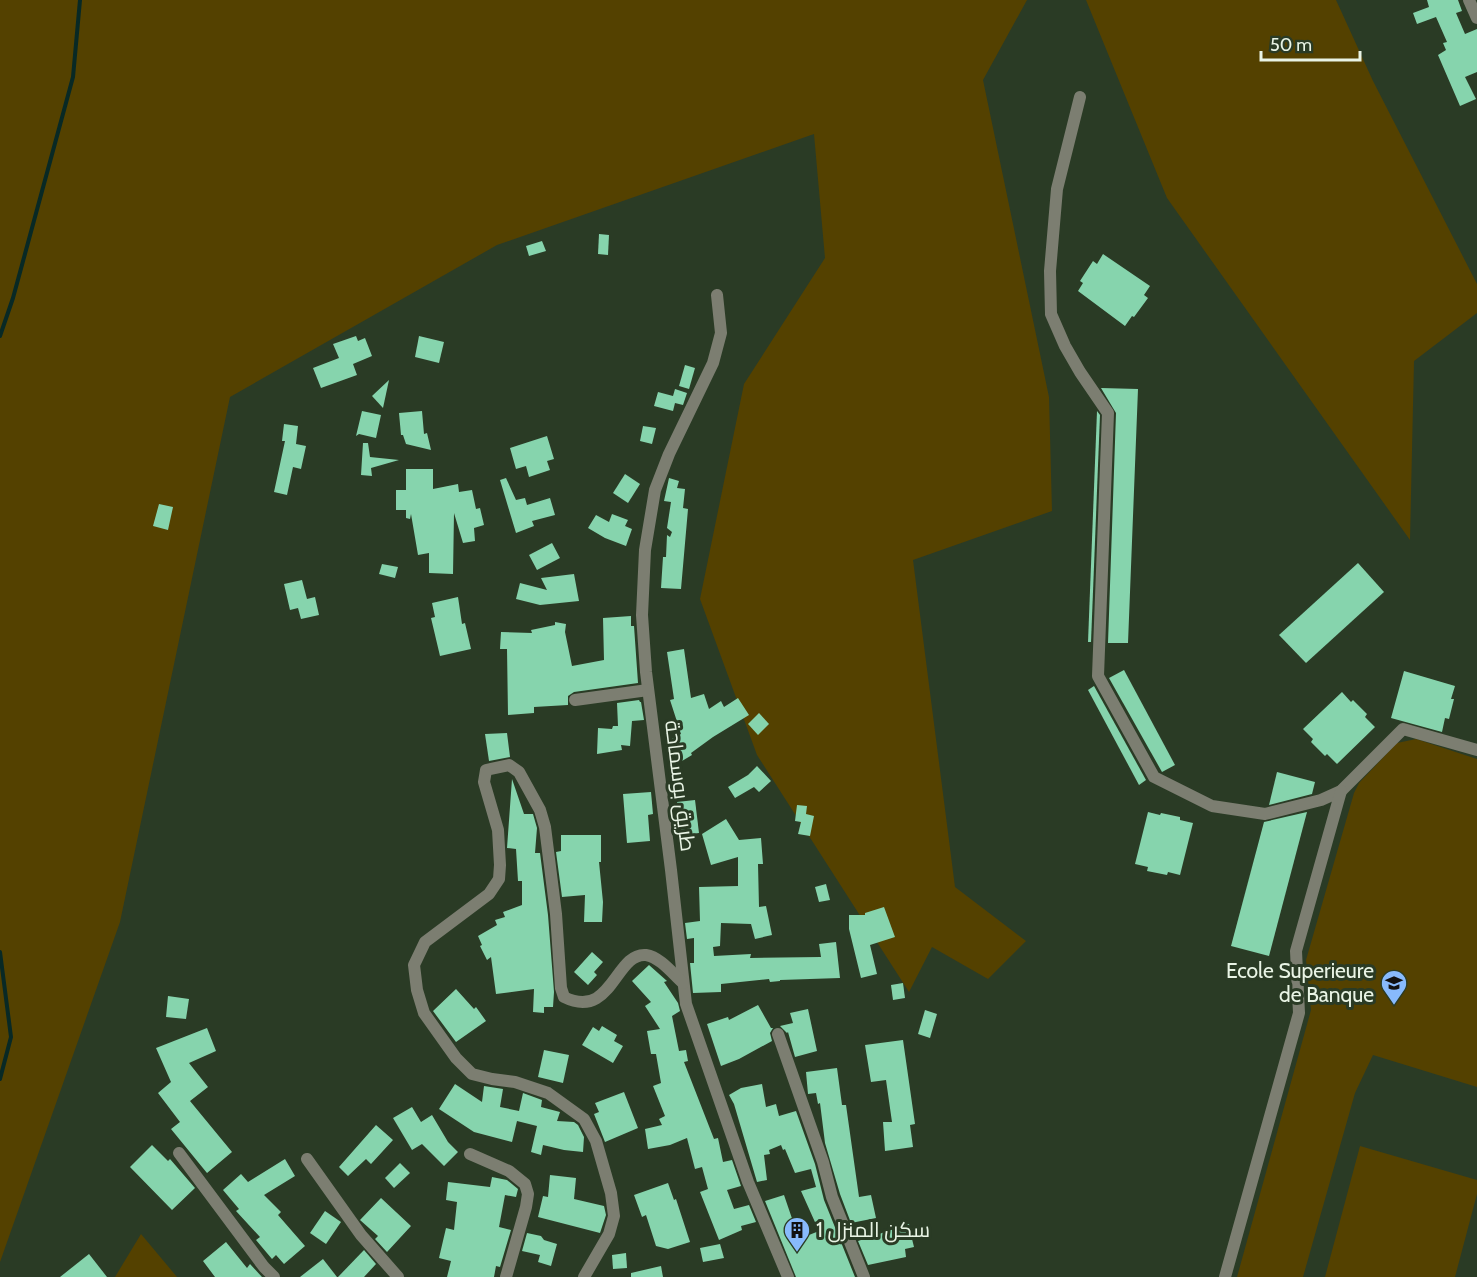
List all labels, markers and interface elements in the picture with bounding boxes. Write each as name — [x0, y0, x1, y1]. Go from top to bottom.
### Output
scale bar — [1261, 24, 1360, 62]
text: 50 m — [1270, 34, 1312, 56]
street label: طريق بوسماحة — [659, 719, 701, 853]
place label: Ecole Superieure de Banque — [1226, 958, 1374, 1007]
school or university icon: Ecole Superieure de Banque — [1379, 968, 1409, 1006]
building icon: سكن المنزل 1 — [782, 1215, 812, 1253]
place label: سكن المنزل 1 — [816, 1217, 930, 1243]

